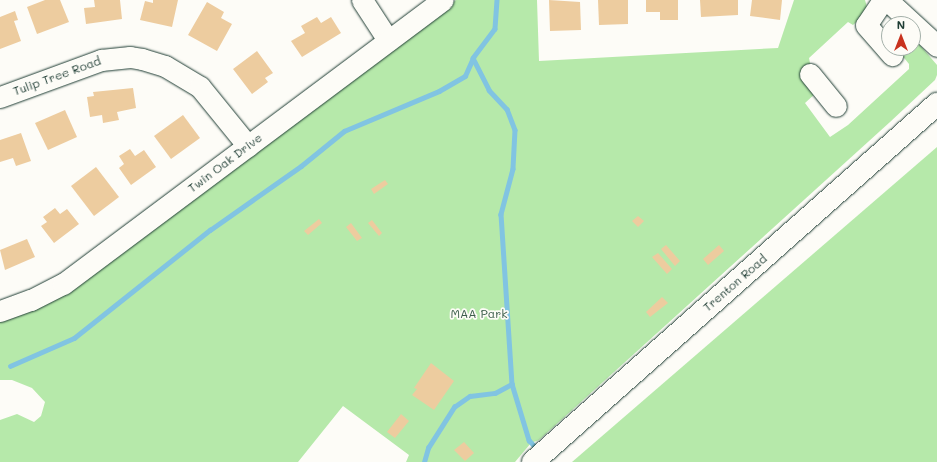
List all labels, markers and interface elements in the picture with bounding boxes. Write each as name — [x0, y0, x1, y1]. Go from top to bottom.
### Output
north arrow — [881, 16, 921, 56]
text: N — [897, 17, 905, 32]
street label: Tulip Tree Road — [11, 53, 103, 99]
street label: Twin Oak Drive — [185, 130, 265, 196]
street label: Trenton Road — [700, 251, 770, 315]
park label: MAA Park — [450, 307, 508, 321]

